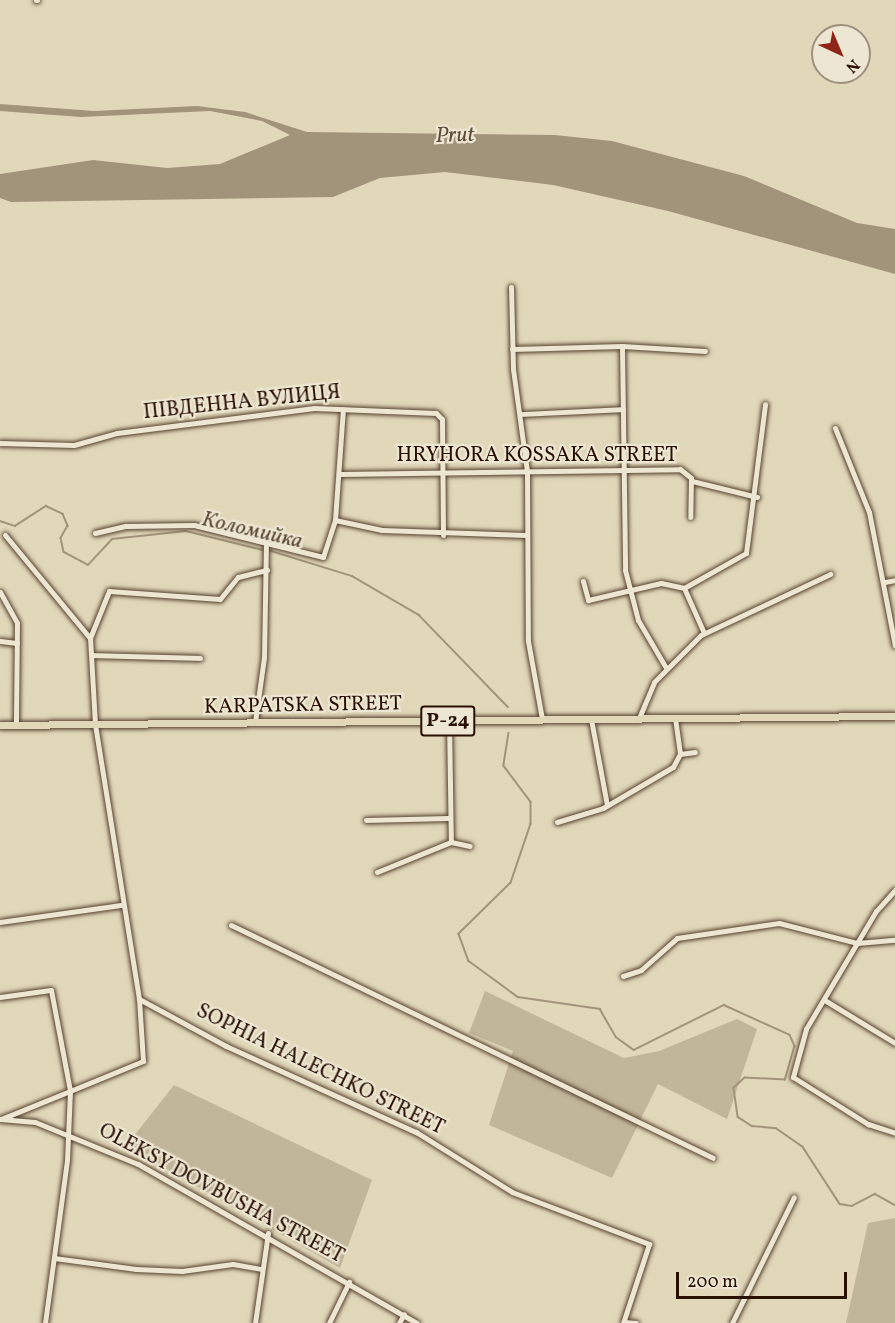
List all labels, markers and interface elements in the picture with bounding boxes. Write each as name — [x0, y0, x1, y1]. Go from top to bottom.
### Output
north arrow — [811, 24, 871, 84]
text: N — [840, 54, 864, 77]
water label: Prut — [435, 122, 475, 150]
street label: ПІВДЕННА ВУЛИЦЯ — [142, 380, 342, 426]
street label: HRYHORA KOSSAKA STREET — [397, 443, 677, 469]
water label: Коломийка — [199, 507, 305, 555]
street label: KARPATSKA STREET — [204, 692, 402, 720]
road number: Р-24 — [420, 704, 476, 738]
street label: SOPHIA HALECHKO STREET — [192, 999, 448, 1141]
street label: OLEKSY DOVBUSHA STREET — [94, 1118, 348, 1270]
scale bar — [679, 1260, 850, 1298]
text: 200 m — [687, 1270, 738, 1295]

